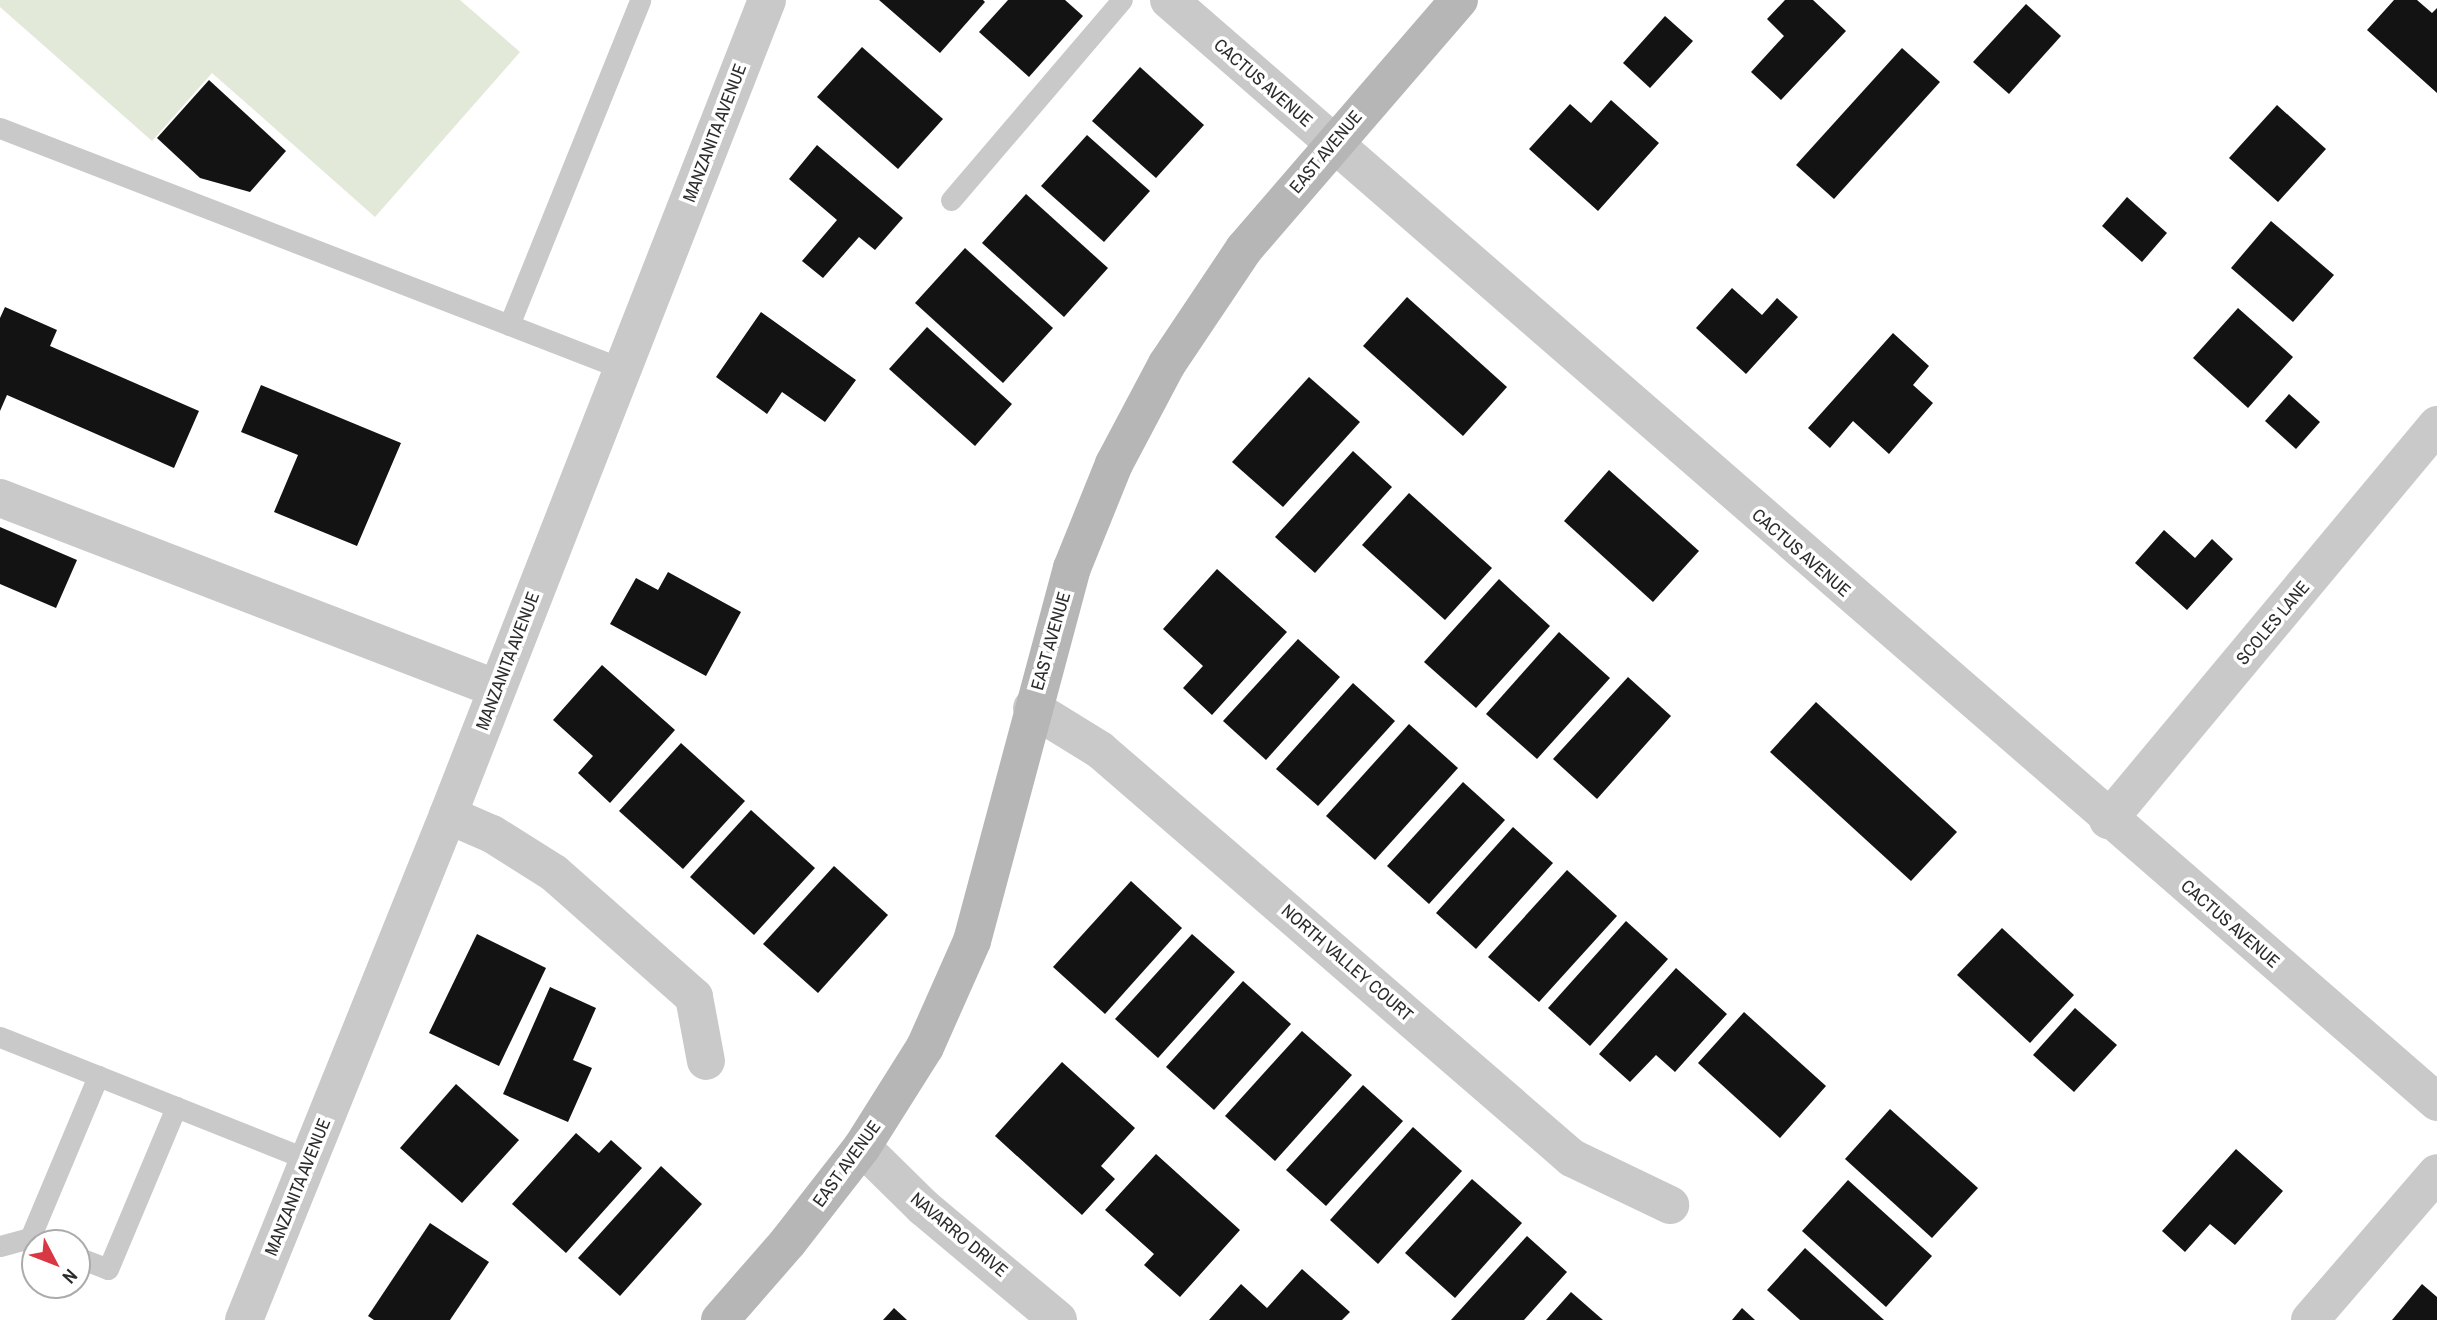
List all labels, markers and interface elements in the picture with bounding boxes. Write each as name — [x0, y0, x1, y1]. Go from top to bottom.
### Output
street label: CACTUS AVENUE — [1209, 34, 1317, 132]
street label: MANZANITA AVENUE — [678, 60, 752, 206]
street label: EAST AVENUE — [1285, 106, 1367, 198]
street label: CACTUS AVENUE — [1747, 504, 1855, 602]
street label: SCOLES LANE — [2232, 577, 2314, 669]
street label: MANZANITA AVENUE — [471, 588, 545, 734]
street label: EAST AVENUE — [1027, 589, 1075, 693]
street label: CACTUS AVENUE — [2176, 875, 2284, 973]
street label: NORTH VALLEY COURT — [1277, 900, 1417, 1026]
street label: MANZANITA AVENUE — [260, 1114, 336, 1260]
street label: EAST AVENUE — [808, 1116, 886, 1212]
street label: NAVARRO DRIVE — [906, 1188, 1012, 1282]
north arrow — [21, 1229, 91, 1299]
text: N — [57, 1264, 84, 1290]

